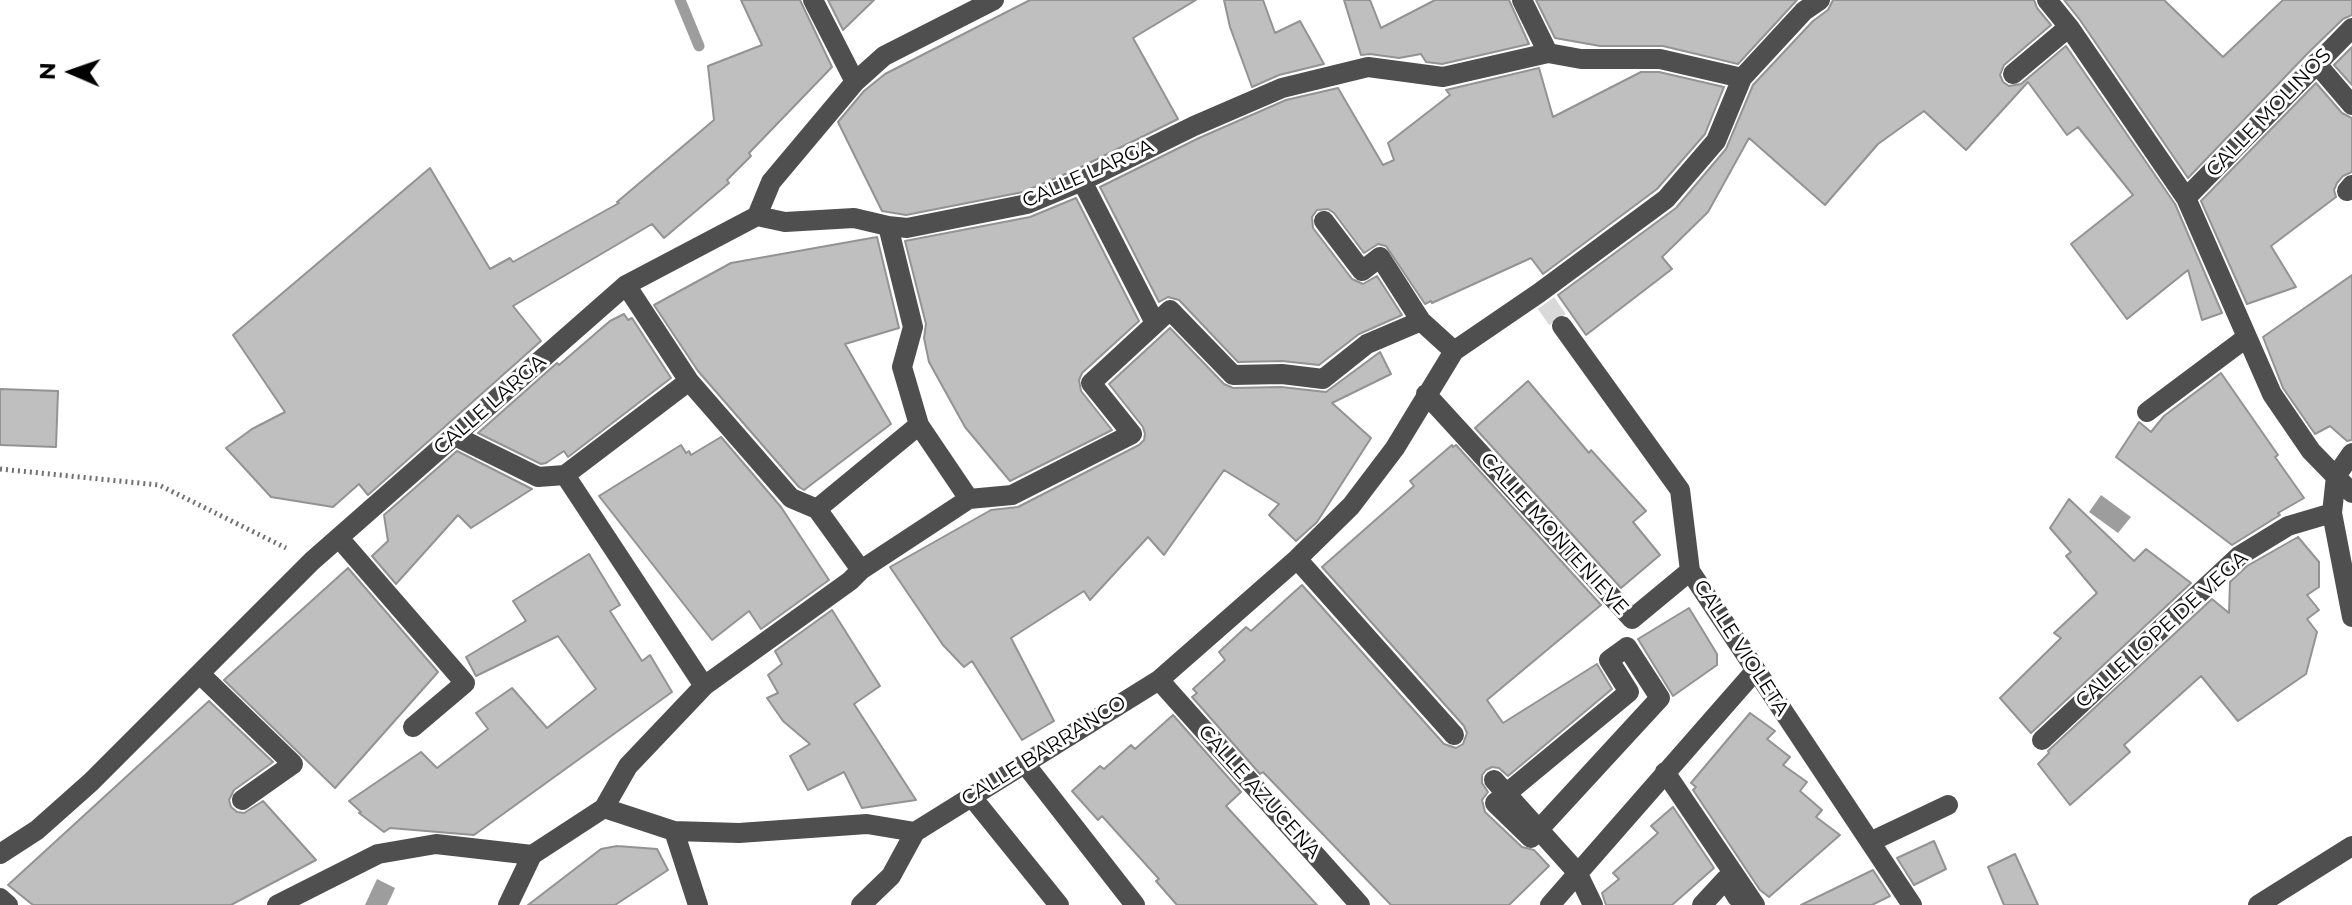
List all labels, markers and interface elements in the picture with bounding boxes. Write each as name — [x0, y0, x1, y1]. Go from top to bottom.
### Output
north arrow — [32, 32, 112, 112]
street label: CALLE MOLINOS — [2202, 44, 2336, 182]
text: N — [34, 62, 61, 81]
street label: CALLE LARGA — [1019, 134, 1157, 214]
street label: CALLE LARGA — [429, 350, 551, 460]
street label: CALLE MONTENIEVE — [1475, 448, 1633, 620]
street label: CALLE LOPE DE VEGA — [2071, 546, 2253, 714]
street label: CALLE VIOLETA — [1688, 576, 1794, 720]
street label: CALLE BARRANCO — [957, 691, 1131, 811]
street label: CALLE AZUCENA — [1193, 720, 1325, 864]

